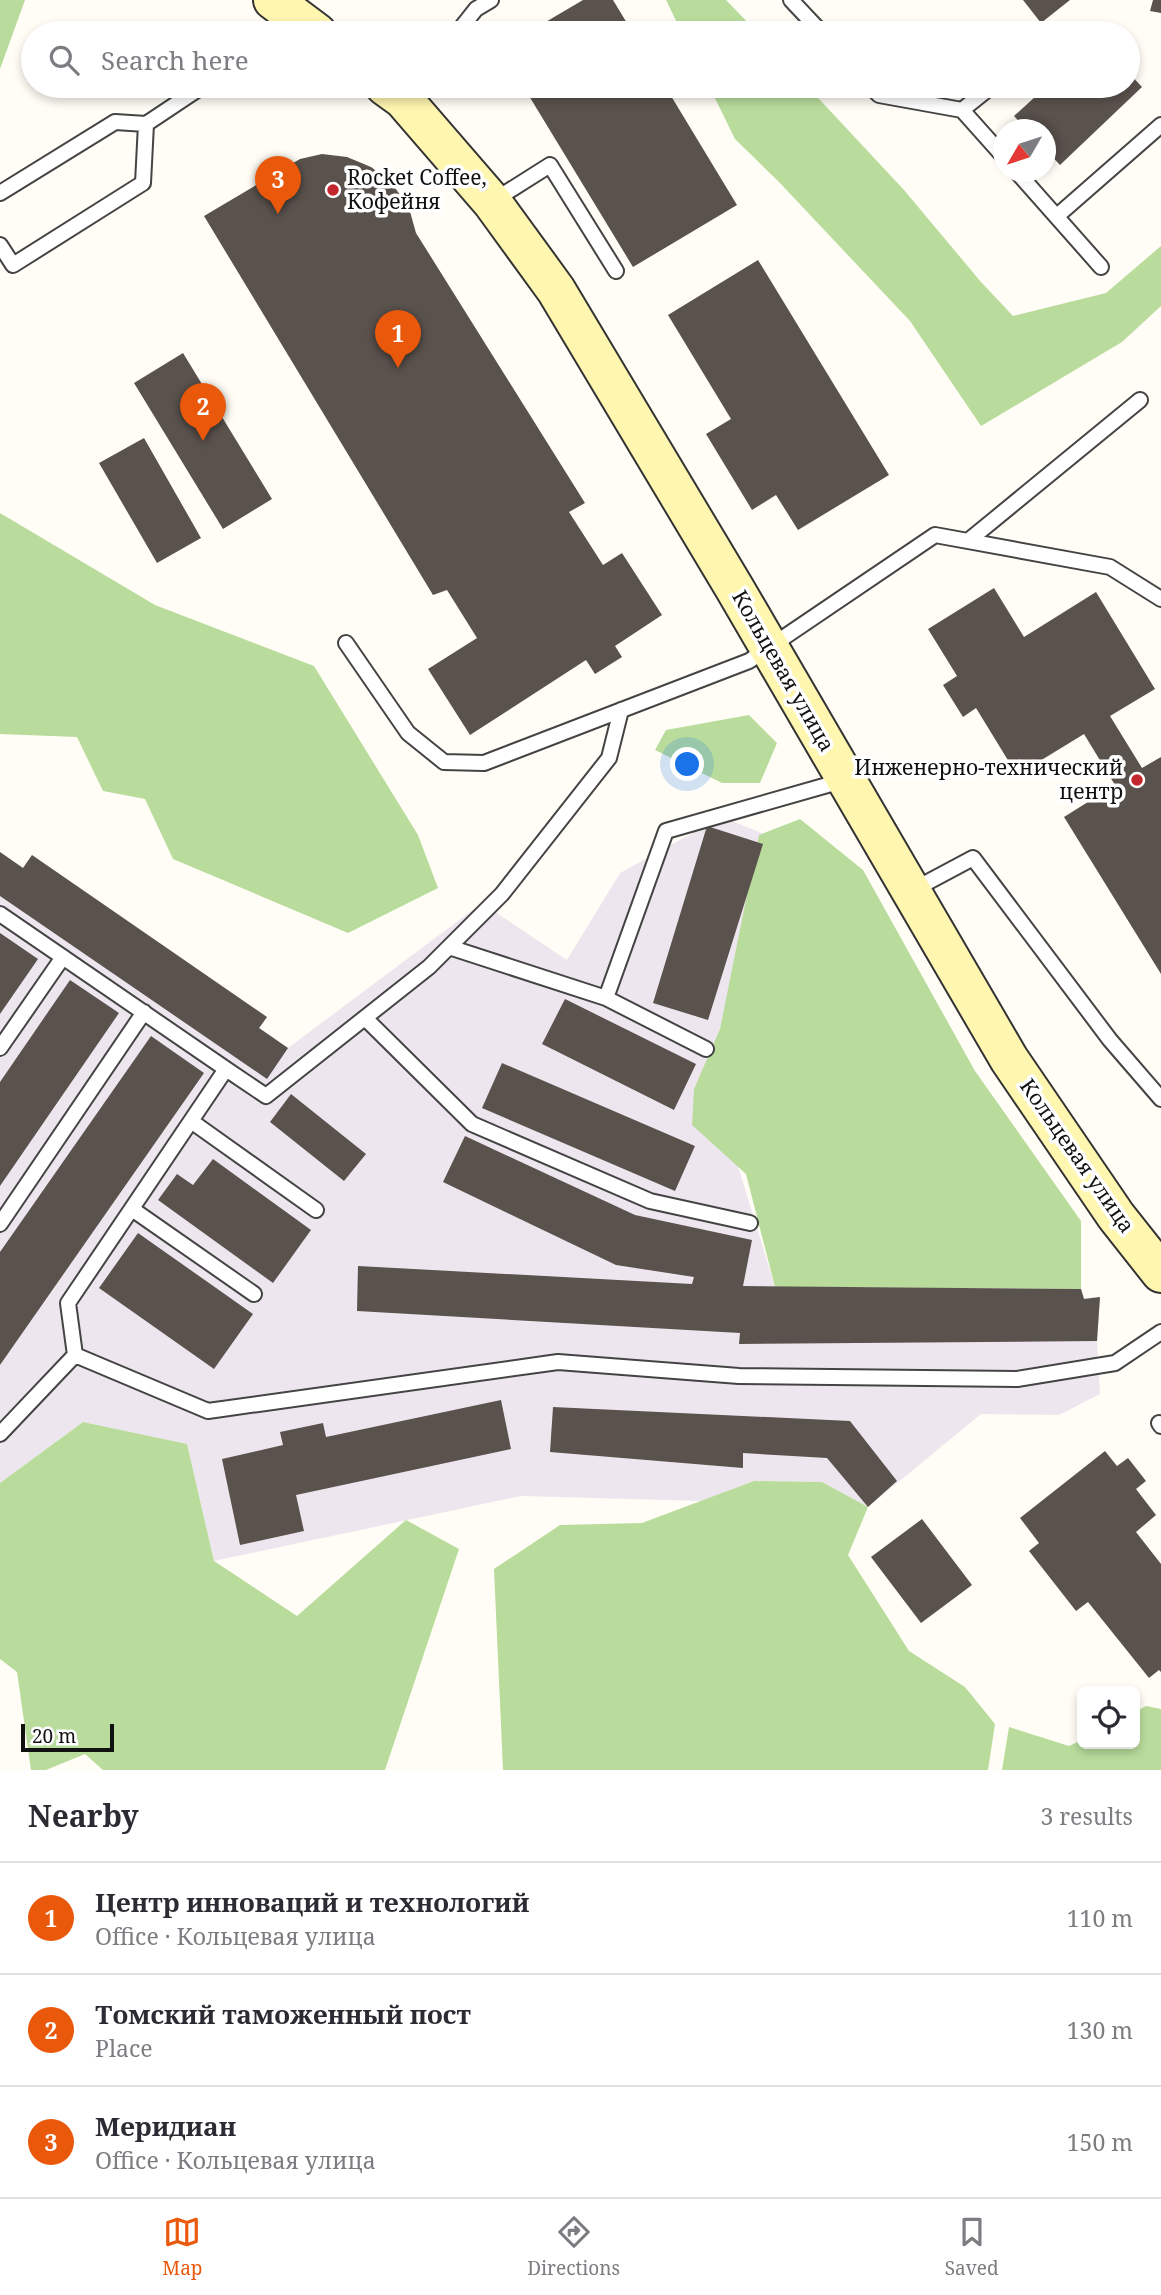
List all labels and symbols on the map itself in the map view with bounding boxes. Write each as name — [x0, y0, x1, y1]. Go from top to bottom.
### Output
north arrow — [993, 119, 1056, 182]
pin: 3 — [255, 156, 301, 214]
place label: Rocket Coffee, Кофейня — [347, 163, 487, 215]
marker: Rocket Coffee, Кофейня — [325, 182, 341, 198]
pin: 1 — [375, 310, 421, 368]
pin: 2 — [180, 383, 226, 441]
street label: Кольцевая улица — [726, 585, 841, 756]
your location — [670, 747, 704, 781]
place label: Инженерно-технический центр — [854, 753, 1123, 805]
marker: Инженерно-технический центр — [1129, 772, 1145, 788]
street label: Кольцевая улица — [1014, 1073, 1141, 1238]
scale bar — [21, 1721, 114, 1753]

